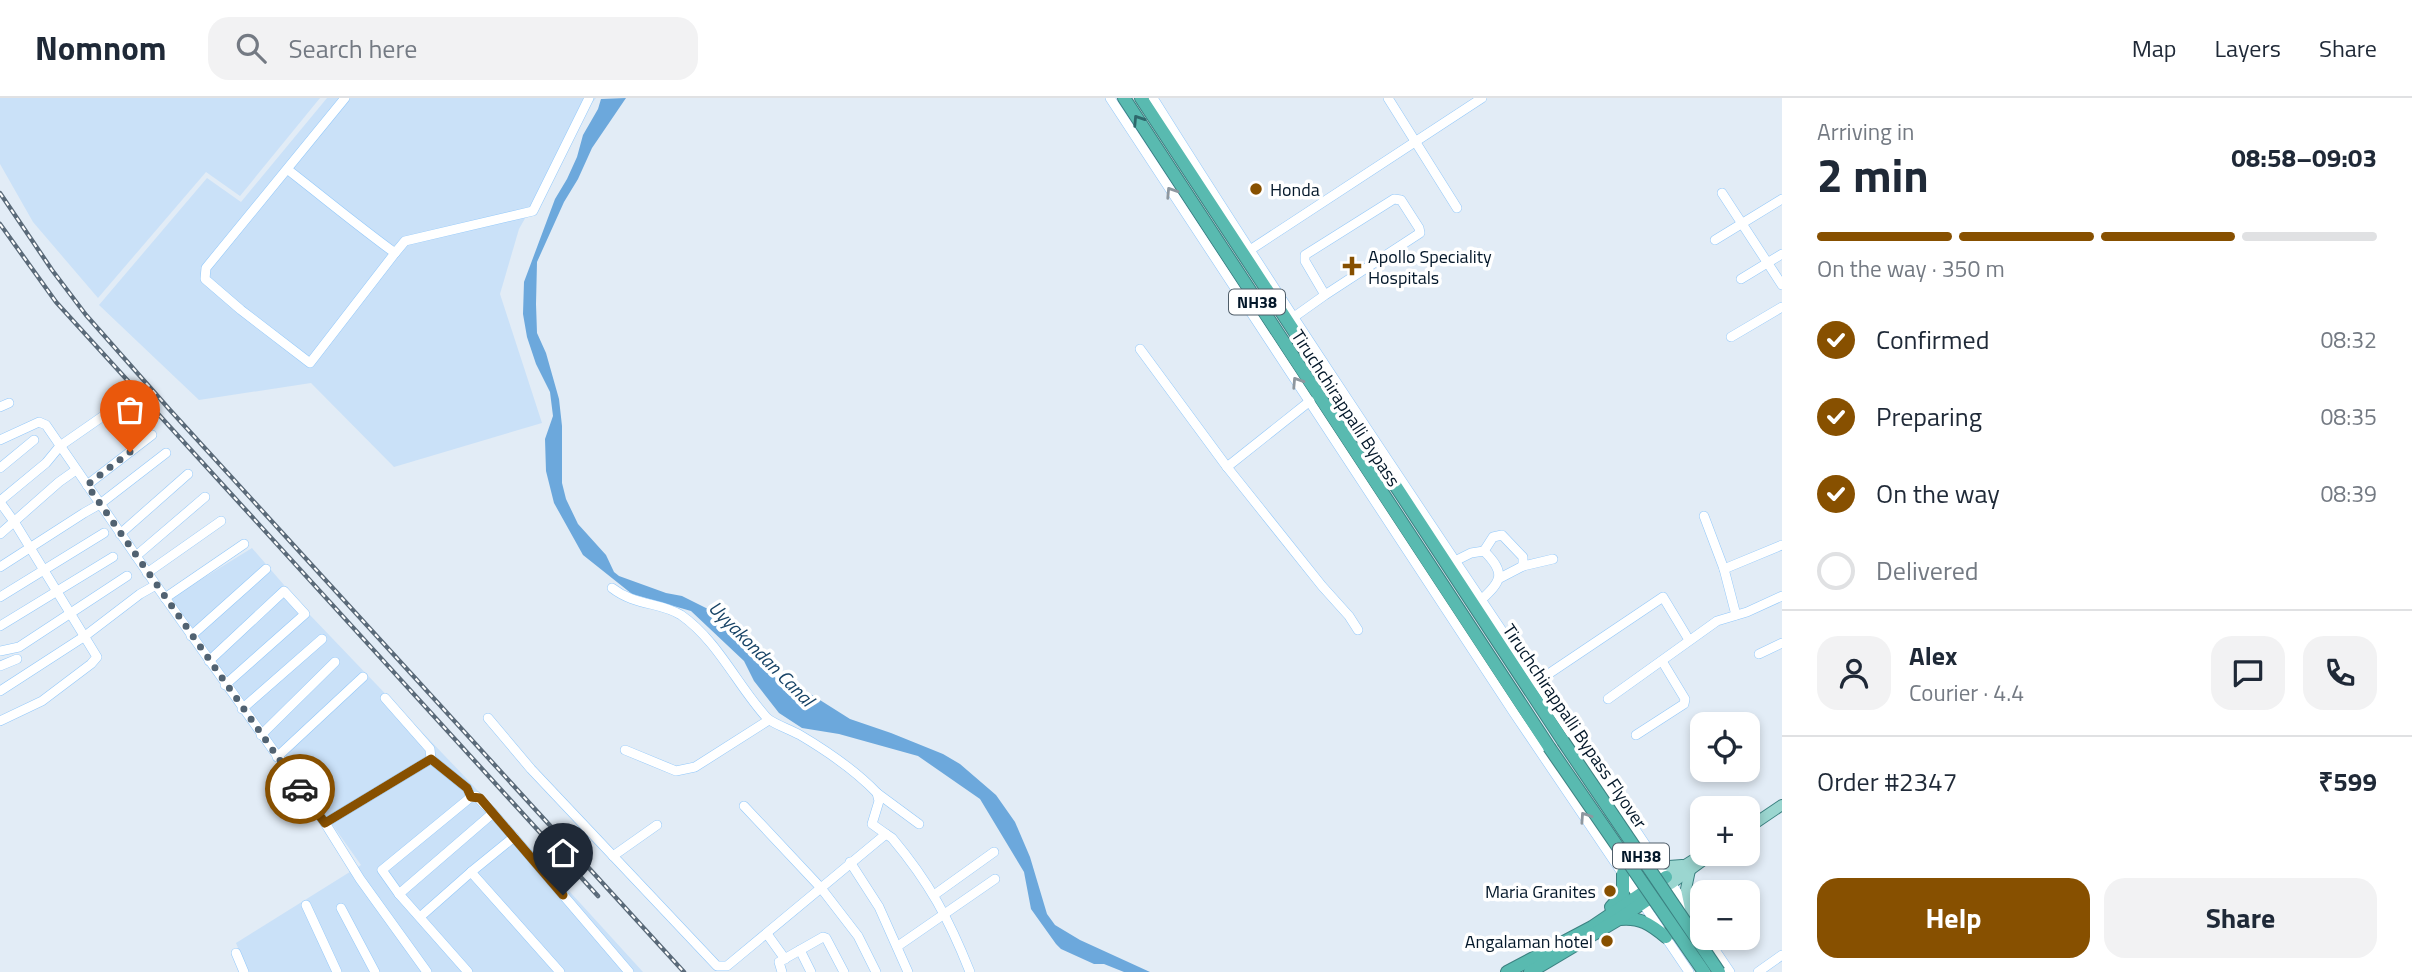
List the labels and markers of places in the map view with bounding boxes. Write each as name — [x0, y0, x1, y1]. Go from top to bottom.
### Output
place label: Honda — [1270, 176, 1320, 203]
marker: Honda — [1248, 181, 1264, 197]
place label: Apollo Speciality Hospitals — [1368, 243, 1492, 291]
marker: Apollo Speciality Hospitals — [1342, 256, 1362, 276]
pin — [100, 380, 160, 452]
pin — [533, 823, 593, 895]
place label: Maria Granites — [1485, 878, 1596, 905]
marker: Maria Granites — [1602, 883, 1618, 899]
place label: Angalaman hotel — [1465, 928, 1593, 955]
marker: Angalaman hotel — [1599, 933, 1615, 949]

